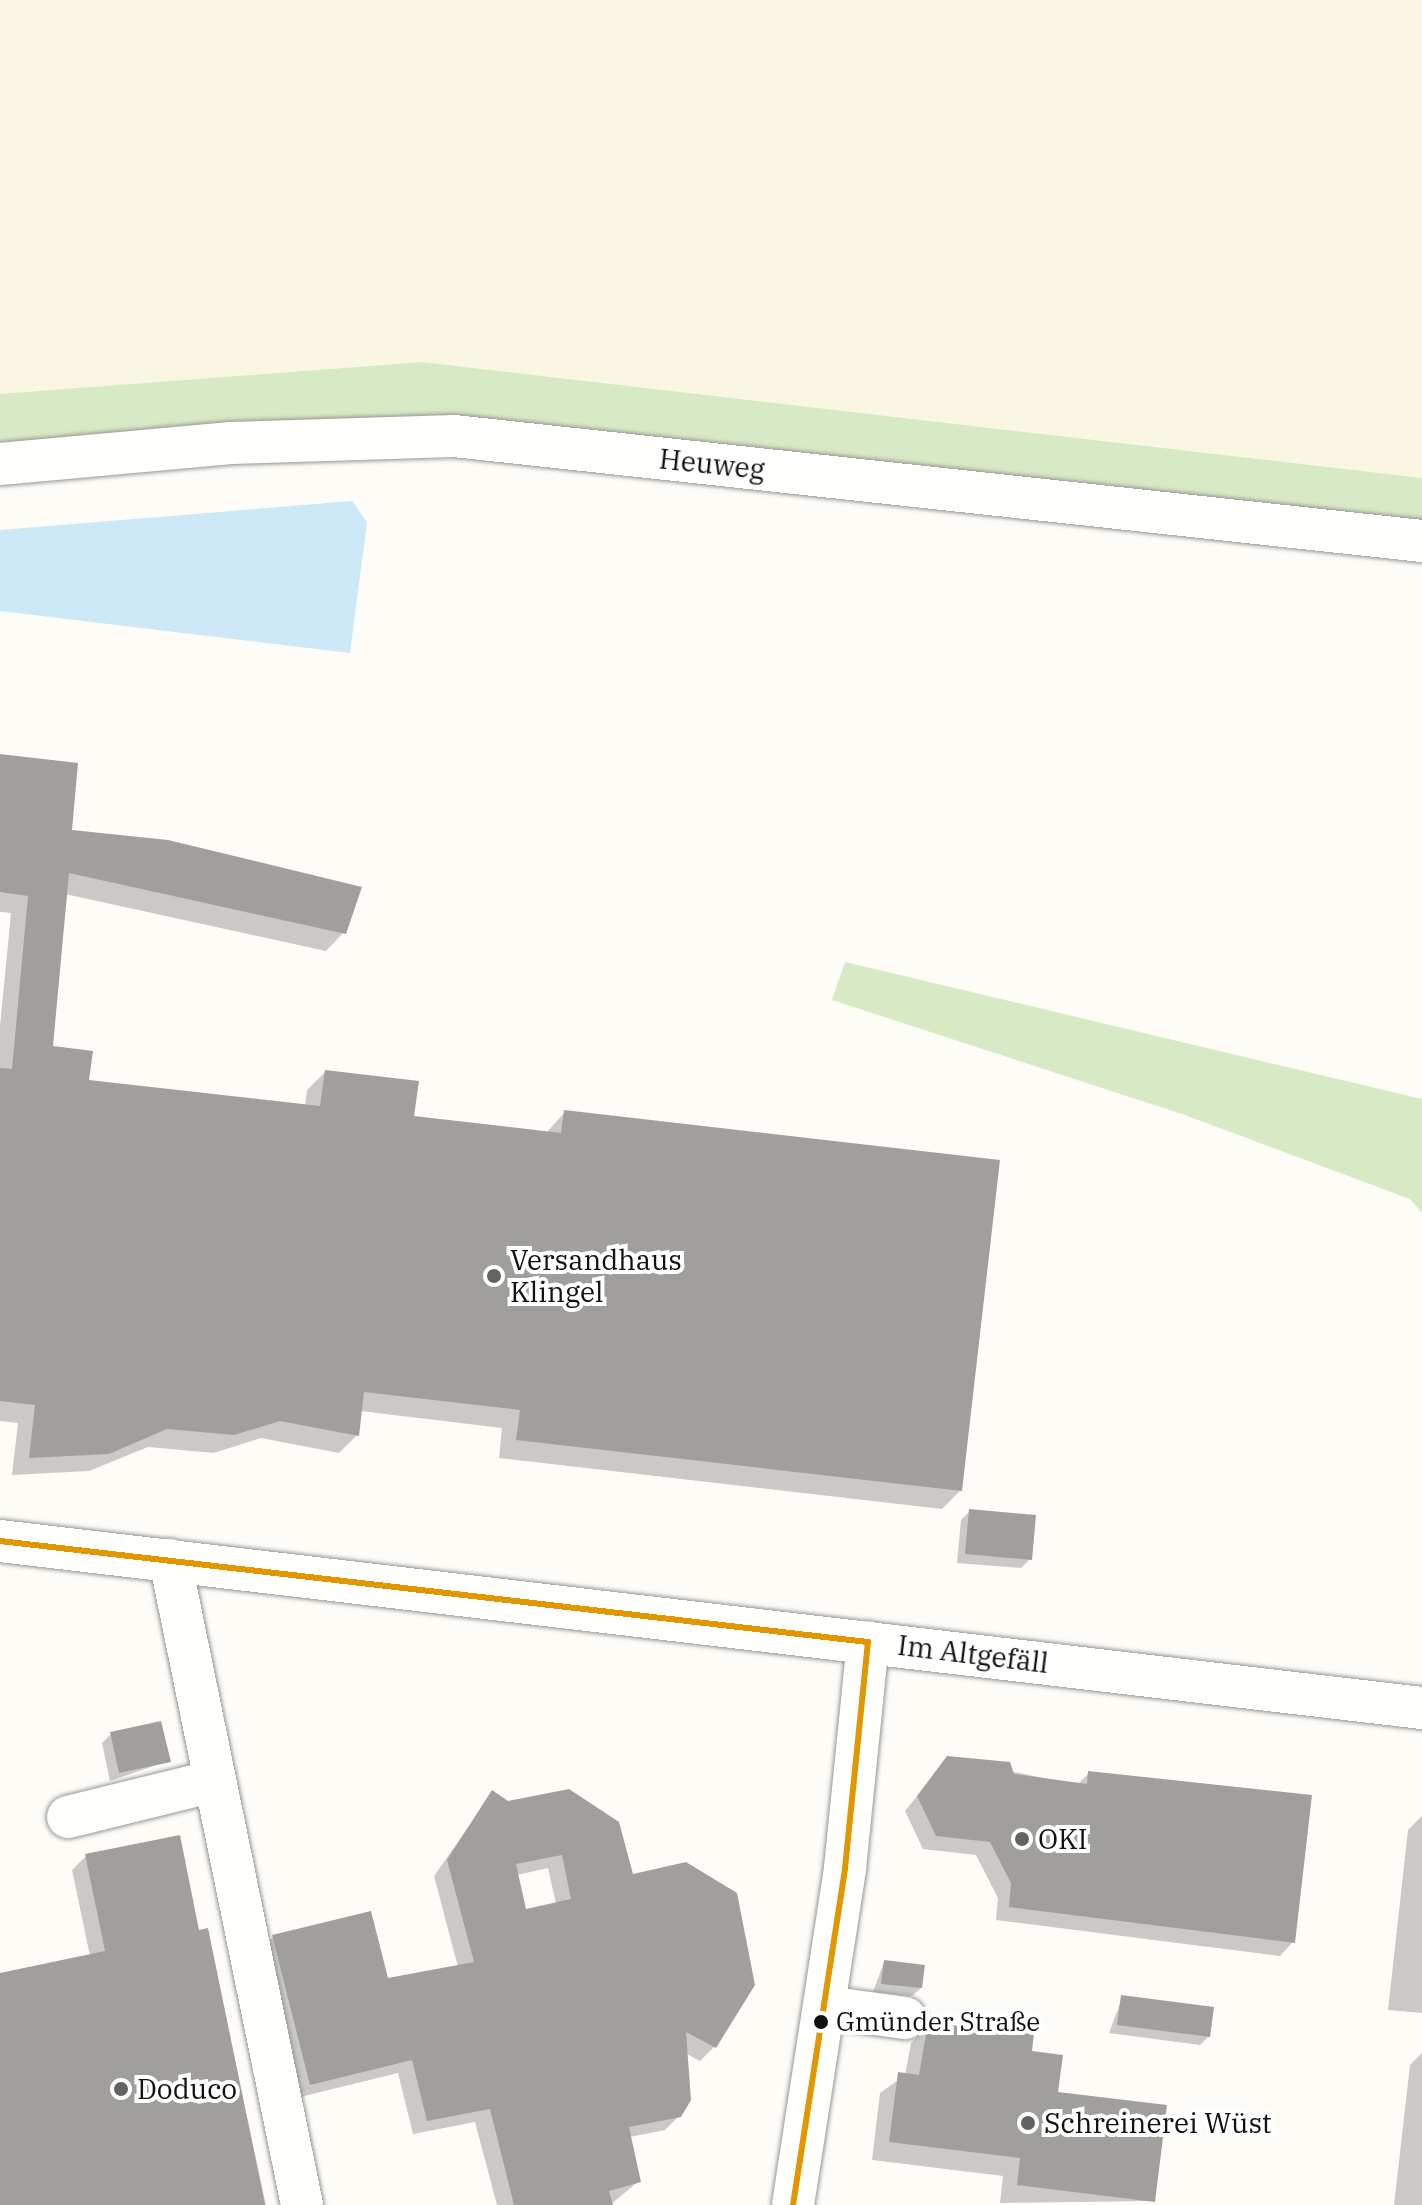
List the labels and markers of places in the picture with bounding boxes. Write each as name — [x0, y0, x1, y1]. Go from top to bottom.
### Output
place label: Versandhaus Klingel — [510, 1243, 682, 1309]
marker: Versandhaus Klingel — [485, 1267, 503, 1285]
place label: OKI — [1038, 1822, 1088, 1856]
marker: OKI — [1013, 1830, 1031, 1848]
place label: Gmünder Straße — [836, 2006, 1040, 2038]
marker: Gmünder Straße — [813, 2014, 829, 2030]
place label: Doduco — [137, 2072, 237, 2106]
marker: Doduco — [112, 2080, 130, 2098]
place label: Schreinerei Wüst — [1044, 2106, 1272, 2140]
marker: Schreinerei Wüst — [1019, 2114, 1037, 2132]

